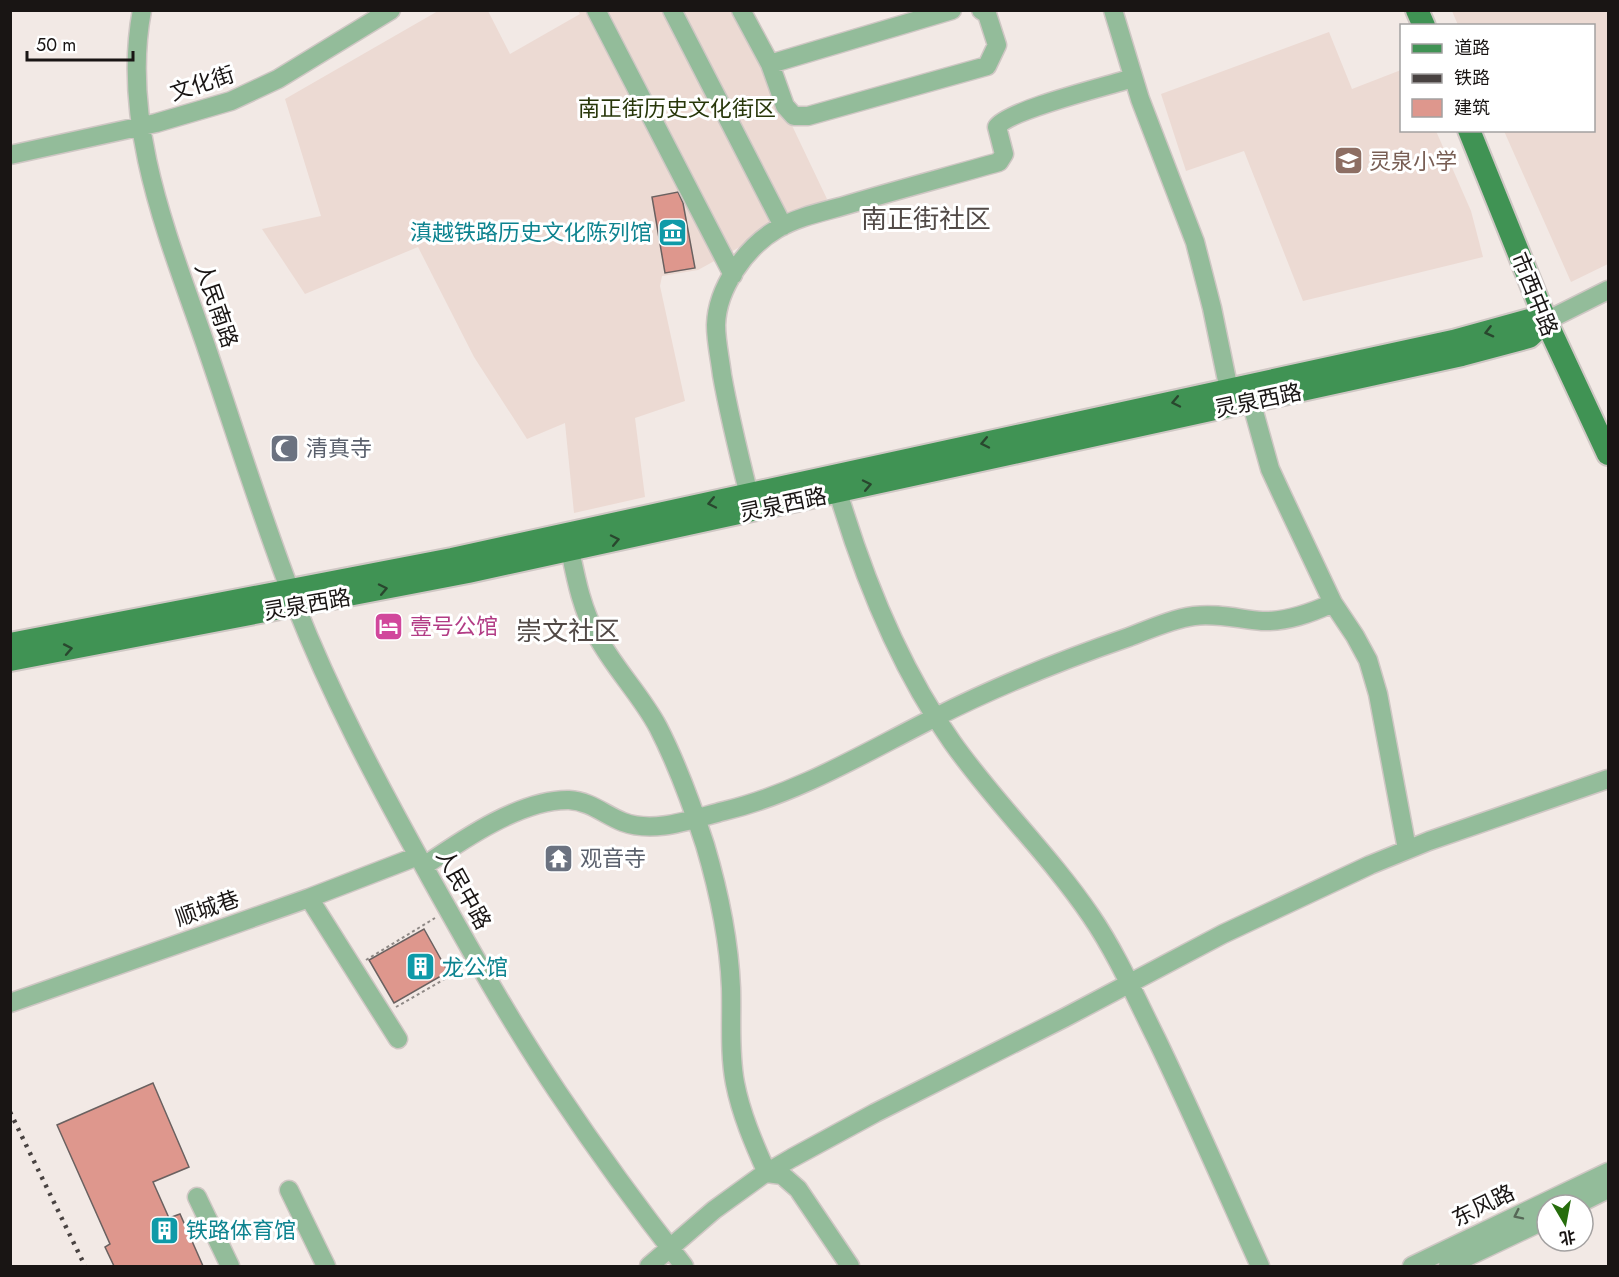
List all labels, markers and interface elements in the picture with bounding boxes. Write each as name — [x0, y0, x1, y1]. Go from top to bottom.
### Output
scale bar — [27, 24, 134, 62]
legend — [1400, 24, 1595, 132]
text: 50 m — [36, 32, 76, 58]
text: 道路 — [1454, 35, 1490, 61]
street label: 文化街 — [166, 58, 238, 108]
text: 铁路 — [1454, 65, 1490, 91]
park label: 南正街历史文化街区 — [578, 92, 776, 124]
text: 建筑 — [1454, 95, 1490, 121]
school or university icon: 灵泉小学 — [1332, 145, 1364, 177]
place label: 灵泉小学 — [1369, 145, 1457, 177]
district label: 南正街社区 — [861, 200, 991, 238]
place label: 滇越铁路历史文化陈列馆 — [410, 216, 652, 248]
museum icon: 滇越铁路历史文化陈列馆 — [657, 216, 689, 248]
street label: 市西中路 — [1504, 247, 1566, 341]
street label: 人民南路 — [188, 258, 246, 352]
one-way arrow — [1484, 325, 1495, 337]
street label: 灵泉西路 — [1212, 375, 1304, 425]
one-way arrow — [1171, 394, 1181, 407]
mosque icon: 清真寺 — [269, 432, 301, 464]
place label: 清真寺 — [306, 432, 372, 464]
one-way arrow — [980, 436, 990, 449]
street label: 灵泉西路 — [737, 479, 829, 529]
one-way arrow — [862, 479, 872, 492]
one-way arrow — [708, 495, 718, 508]
one-way arrow — [610, 534, 620, 547]
street label: 灵泉西路 — [261, 581, 353, 627]
one-way arrow — [378, 583, 388, 596]
hotel icon: 壹号公馆 — [373, 610, 405, 642]
place label: 壹号公馆 — [410, 610, 498, 642]
district label: 崇文社区 — [516, 612, 620, 650]
one-way arrow — [63, 643, 73, 656]
temple icon: 观音寺 — [543, 842, 575, 874]
place label: 观音寺 — [580, 842, 646, 874]
street label: 人民中路 — [429, 843, 499, 935]
street label: 顺城巷 — [171, 882, 243, 934]
building icon: 龙公馆 — [405, 951, 437, 983]
place label: 龙公馆 — [442, 951, 508, 983]
street label: 东风路 — [1446, 1176, 1520, 1234]
north arrow — [1535, 1193, 1595, 1253]
one-way arrow — [1513, 1208, 1524, 1220]
building icon: 铁路体育馆 — [149, 1214, 181, 1246]
place label: 铁路体育馆 — [186, 1214, 296, 1246]
text: 北 — [1558, 1225, 1577, 1250]

